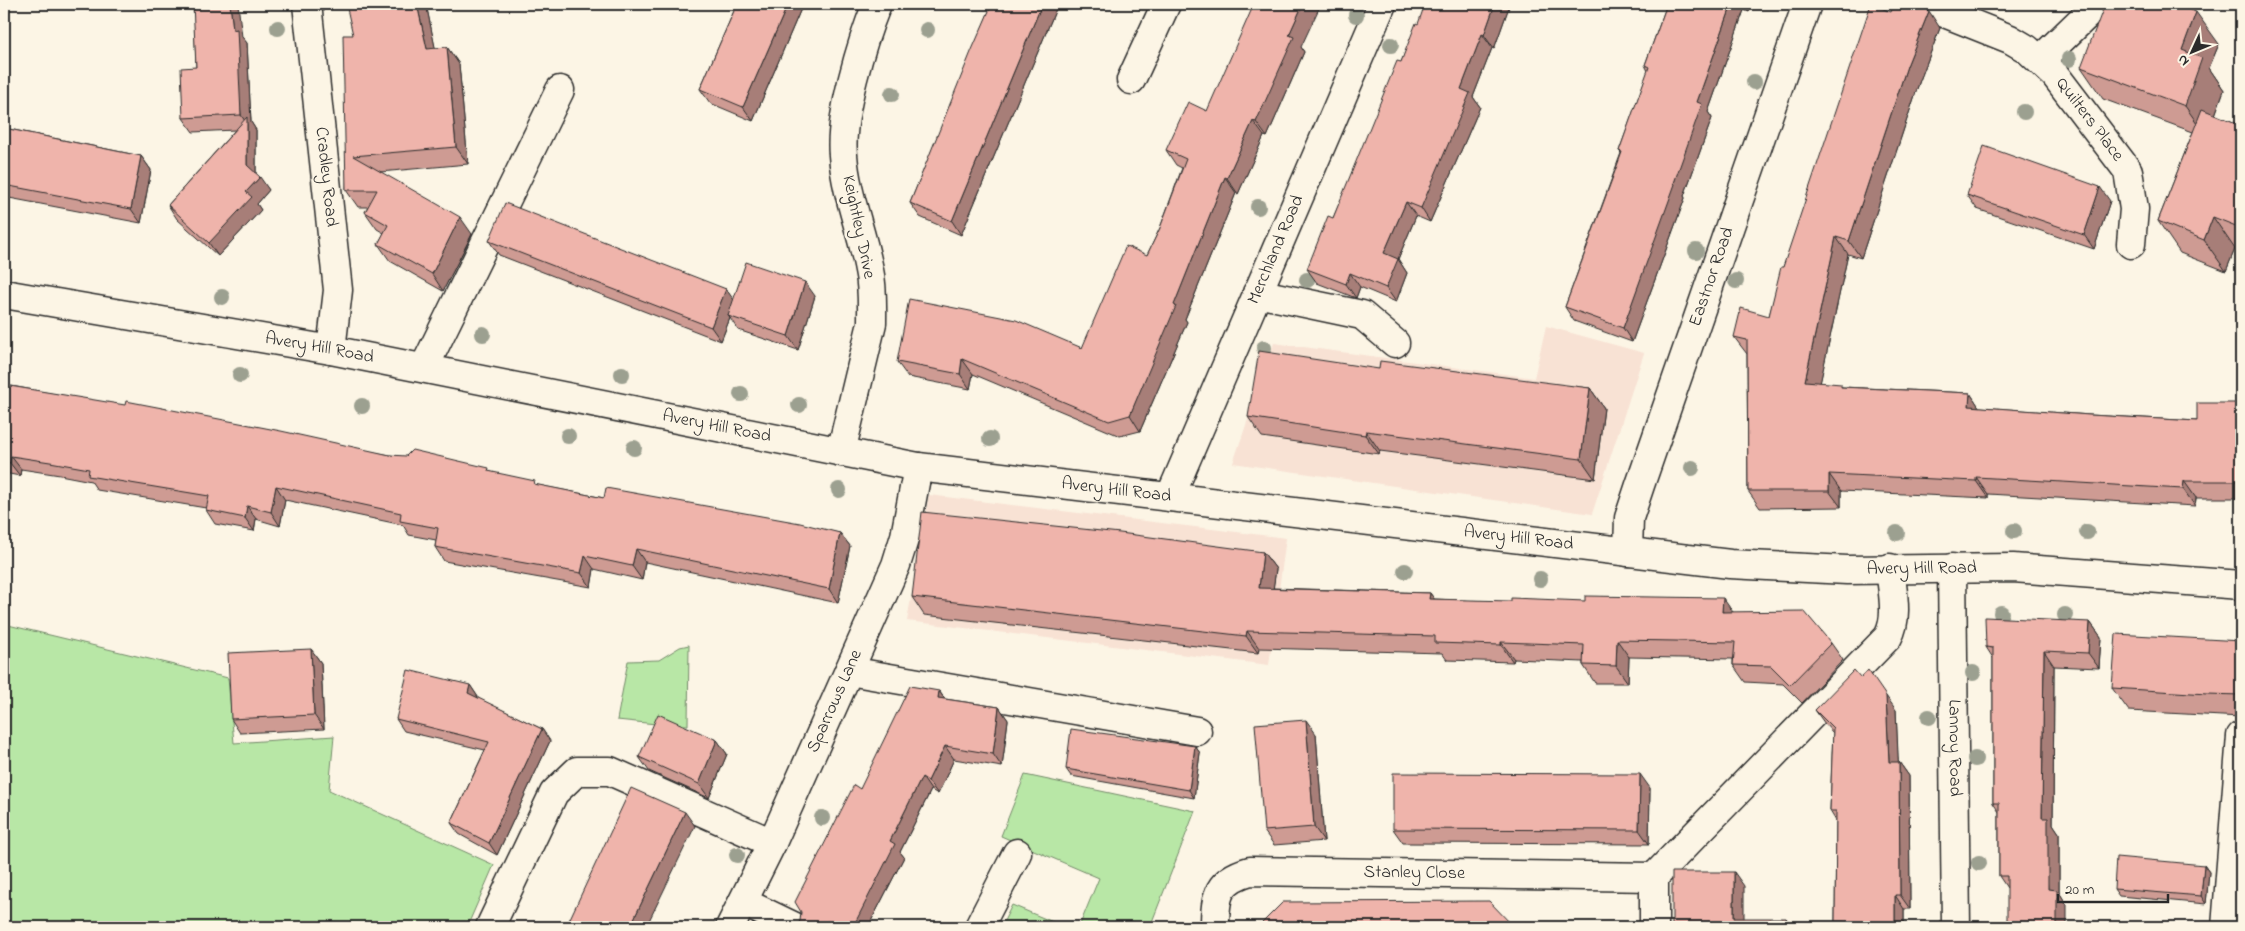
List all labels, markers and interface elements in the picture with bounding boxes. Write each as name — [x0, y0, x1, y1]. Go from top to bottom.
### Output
north arrow — [2168, 28, 2218, 78]
text: N — [2173, 49, 2195, 71]
street label: Quilters Place — [2049, 72, 2130, 168]
street label: Cradley Road — [307, 126, 344, 228]
street label: Keightley Drive — [833, 173, 882, 282]
street label: Merchland Road — [1241, 191, 1311, 309]
street label: Eastnor Road — [1683, 224, 1741, 330]
street label: Avery Hill Road — [263, 326, 376, 371]
street label: Avery Hill Road — [660, 403, 773, 450]
street label: Avery Hill Road — [1060, 471, 1173, 510]
street label: Avery Hill Road — [1462, 519, 1575, 558]
street label: Avery Hill Road — [1866, 555, 1977, 583]
street label: Sparrows Lane — [801, 645, 870, 757]
street label: Lannoy Road — [1940, 699, 1968, 797]
street label: Stanley Close — [1363, 860, 1466, 887]
scale bar — [2058, 871, 2168, 903]
text: 20 m — [2065, 879, 2095, 901]

